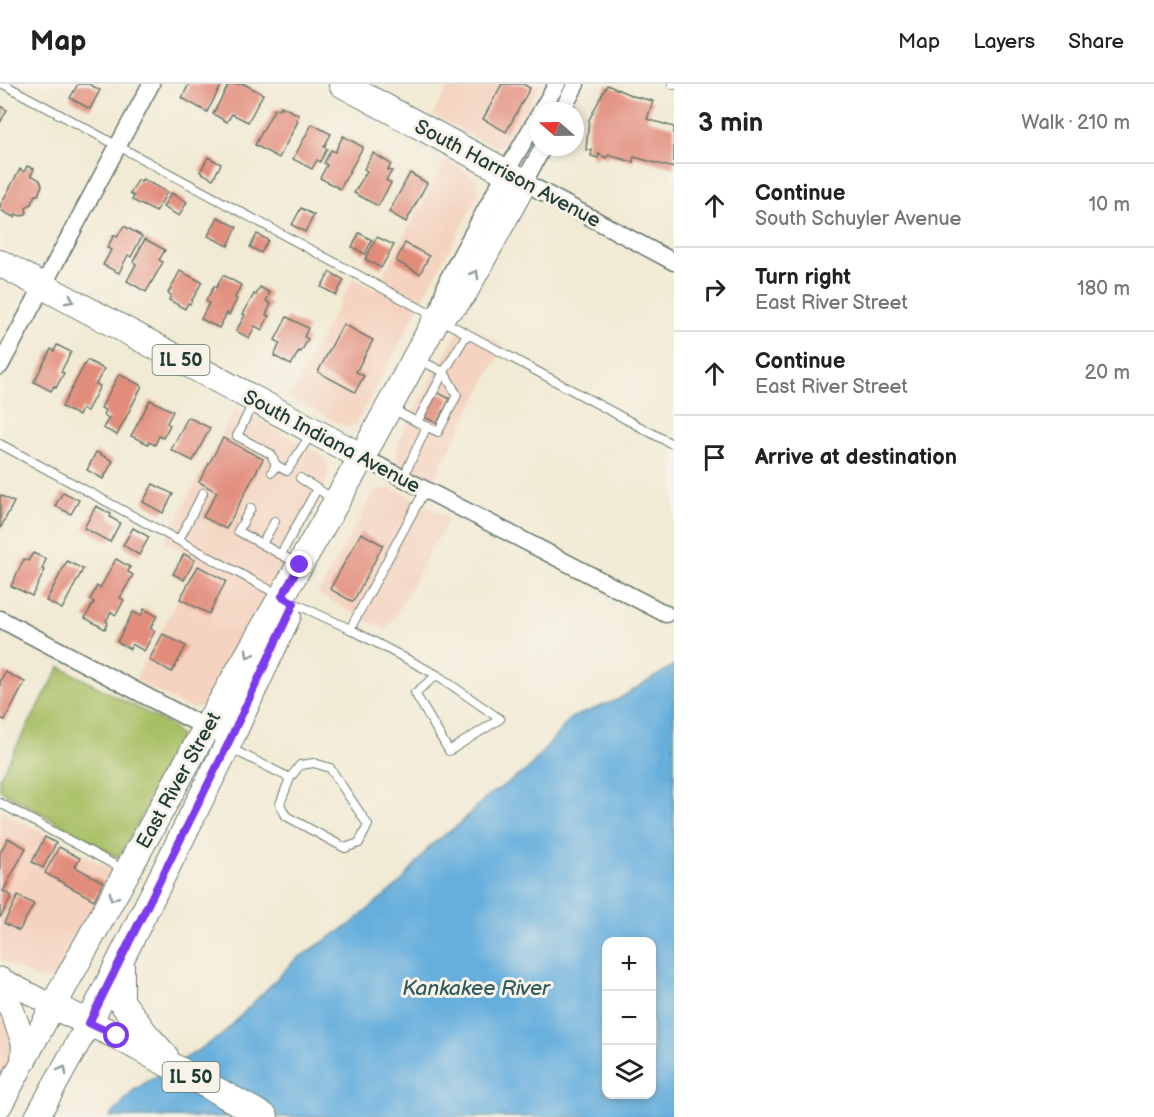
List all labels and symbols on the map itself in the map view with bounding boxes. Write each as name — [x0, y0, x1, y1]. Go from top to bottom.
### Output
north arrow — [530, 102, 584, 156]
street label: South Harrison Avenue — [410, 115, 605, 233]
one-way arrow — [468, 270, 479, 280]
one-way arrow — [64, 293, 74, 304]
road number: IL 50 — [152, 345, 210, 375]
street label: South Indiana Avenue — [239, 385, 424, 499]
route end — [286, 551, 312, 577]
one-way arrow — [245, 648, 256, 658]
street label: East River Street — [131, 708, 226, 853]
one-way arrow — [109, 891, 120, 902]
water label: Kankakee River — [402, 976, 551, 1001]
route start — [103, 1022, 129, 1048]
road number: IL 50 — [162, 1062, 219, 1092]
one-way arrow — [56, 1066, 67, 1076]

